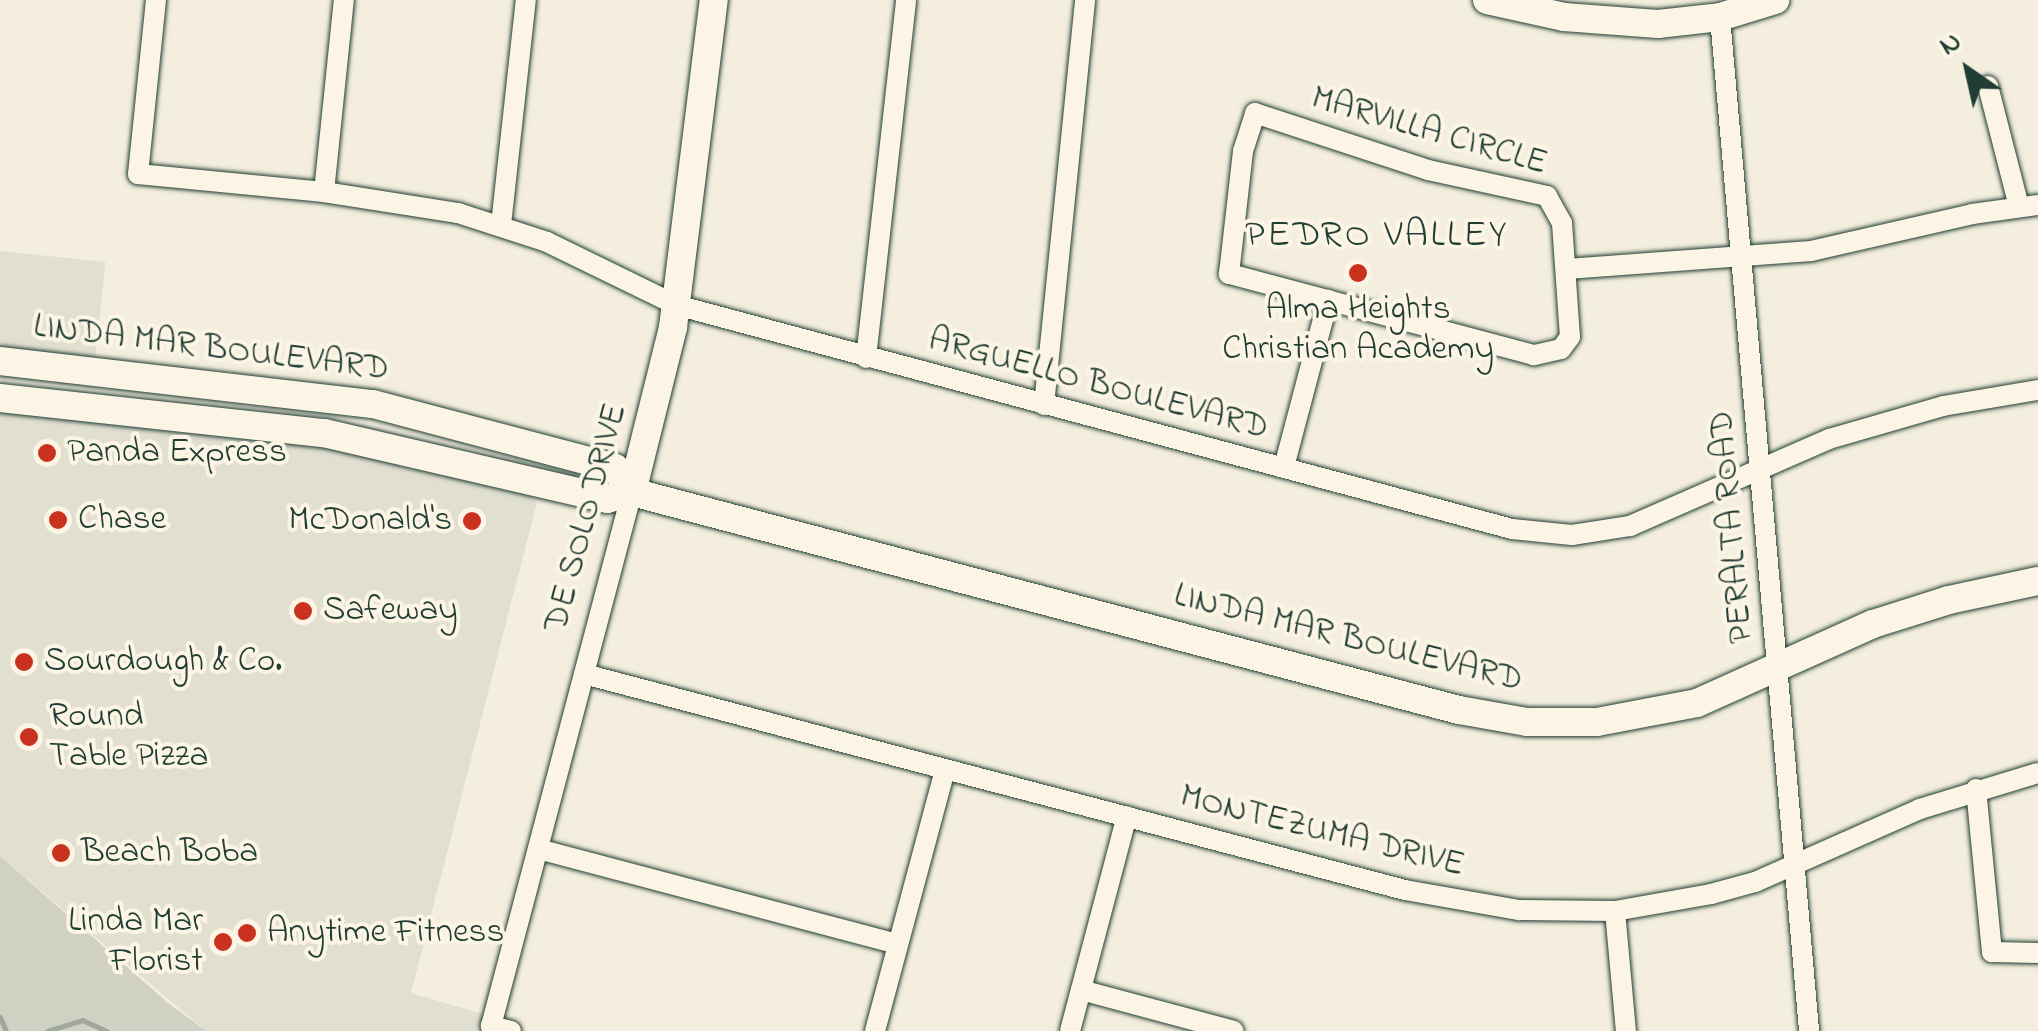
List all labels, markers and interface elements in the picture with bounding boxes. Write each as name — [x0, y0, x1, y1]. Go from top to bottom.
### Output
north arrow — [1918, 20, 2018, 120]
text: N — [1932, 22, 1970, 67]
street label: MARVILLA CIRCLE — [1306, 78, 1552, 186]
district label: PEDRO VALLEY — [1245, 214, 1509, 260]
marker: Alma Heights Christian Academy — [1347, 262, 1369, 284]
place label: Alma Heights Christian Academy — [1222, 289, 1494, 371]
street label: LINDA MAR BOULEVARD — [31, 306, 391, 392]
street label: ARGUELLO BOULEVARD — [923, 319, 1273, 451]
street label: DE SOLO DRIVE — [536, 399, 638, 637]
street label: PERALTA ROAD — [1702, 409, 1764, 645]
place label: Panda Express — [67, 432, 287, 474]
marker: Panda Express — [36, 442, 58, 464]
place label: Chase — [78, 499, 166, 541]
place label: McDonald's — [288, 500, 452, 542]
marker: Chase — [47, 509, 69, 531]
marker: McDonald's — [461, 510, 483, 532]
street label: LINDA MAR BOULEVARD — [1169, 575, 1527, 703]
place label: Safeway — [323, 590, 458, 632]
marker: Safeway — [292, 600, 314, 622]
place label: Sourdough & Co. — [44, 641, 282, 683]
marker: Sourdough & Co. — [13, 651, 35, 673]
place label: Round Table Pizza — [49, 696, 208, 778]
marker: Round Table Pizza — [18, 726, 40, 748]
street label: MONTEZUMA DRIVE — [1175, 776, 1469, 888]
place label: Beach Boba — [81, 832, 258, 874]
marker: Beach Boba — [50, 842, 72, 864]
place label: Linda Mar Florist — [68, 901, 203, 983]
place label: Anytime Fitness — [267, 912, 504, 954]
marker: Anytime Fitness — [236, 922, 258, 944]
marker: Linda Mar Florist — [212, 931, 234, 953]

